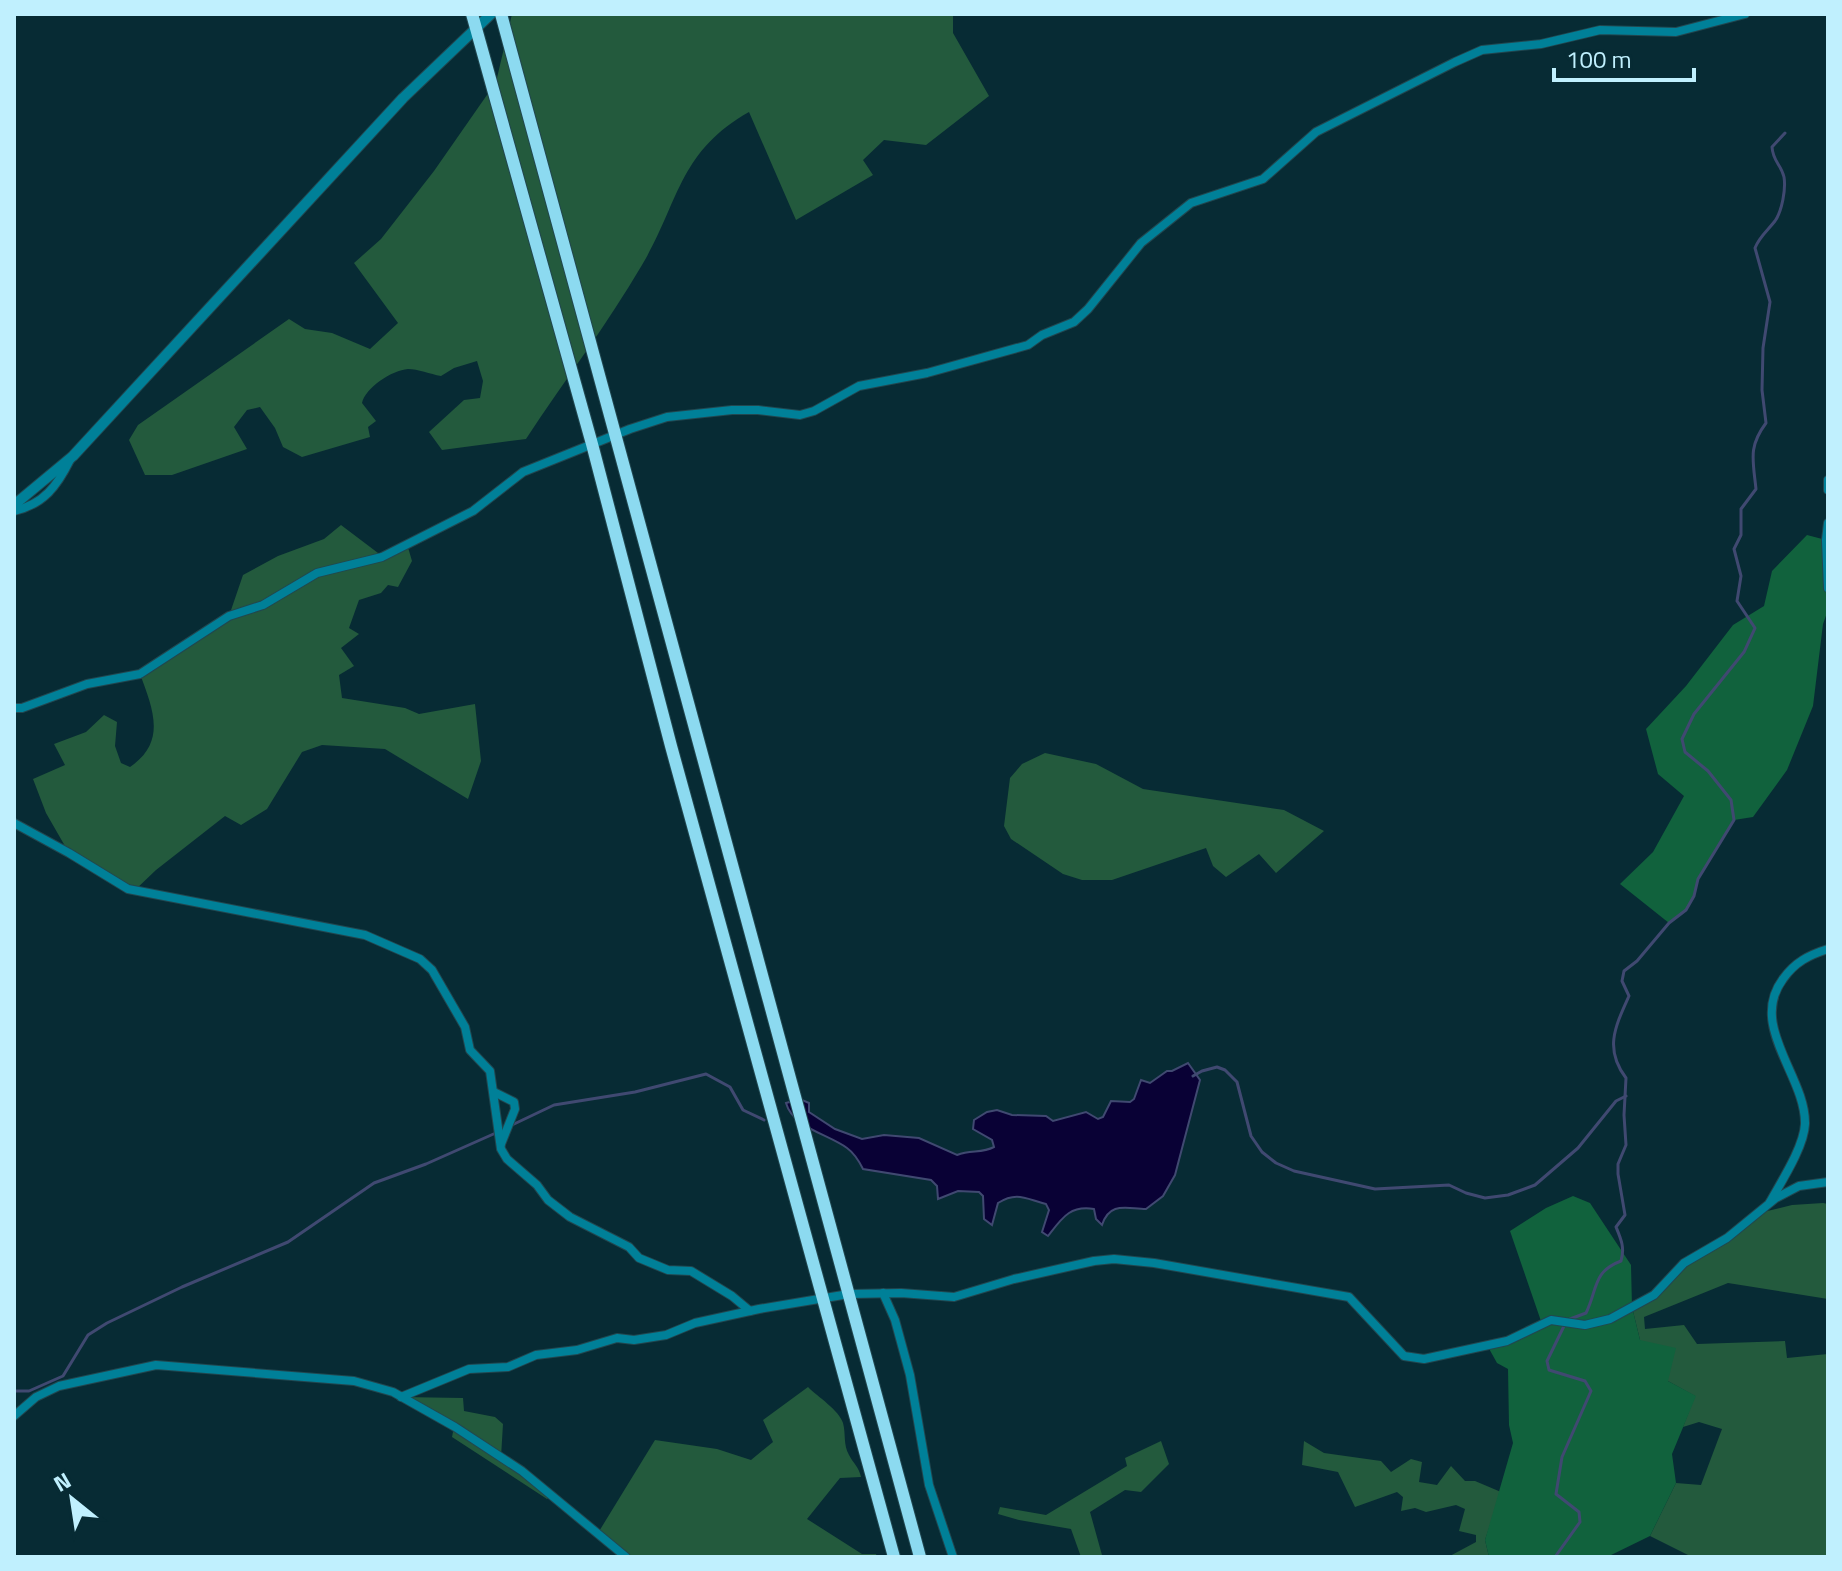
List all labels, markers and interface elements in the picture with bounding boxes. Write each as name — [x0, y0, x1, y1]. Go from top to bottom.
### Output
scale bar — [1554, 32, 1694, 82]
text: 100 m — [1566, 41, 1632, 77]
north arrow — [32, 1459, 112, 1539]
text: N — [47, 1463, 77, 1500]

